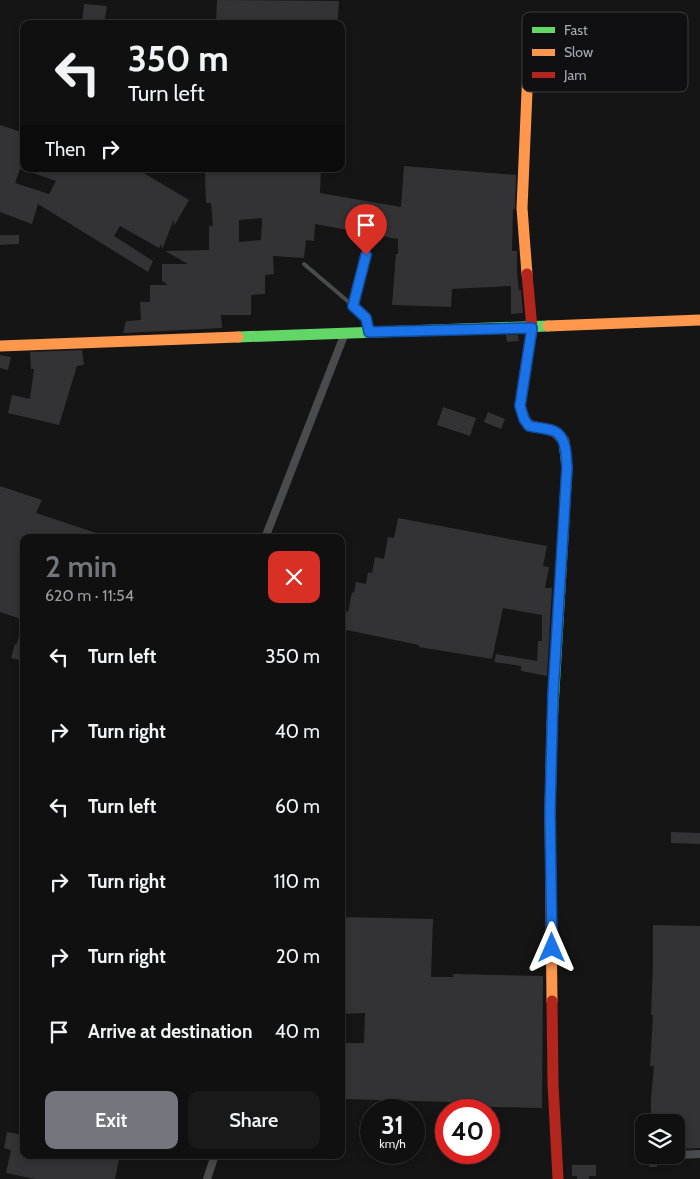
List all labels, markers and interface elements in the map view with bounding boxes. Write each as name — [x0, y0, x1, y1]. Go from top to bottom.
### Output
legend — [522, 12, 688, 92]
text: Fast — [564, 21, 588, 39]
text: 350 m — [128, 37, 229, 80]
icon: left — [45, 40, 110, 105]
text: Slow — [564, 43, 593, 61]
text: Jam — [563, 66, 586, 84]
text: Turn left — [128, 80, 205, 107]
icon: right — [96, 135, 124, 163]
text: Then — [45, 138, 86, 161]
pin — [345, 204, 387, 255]
icon: arrive — [352, 211, 380, 239]
text: 2 min — [45, 548, 117, 585]
button: close — [268, 551, 320, 603]
text: 620 m · 11:54 — [45, 586, 134, 605]
icon: left — [45, 643, 73, 671]
text: Turn left — [88, 645, 156, 668]
text: 350 m — [265, 645, 320, 668]
icon: right — [45, 718, 73, 746]
text: Turn right — [88, 720, 166, 743]
text: 40 m — [275, 720, 320, 743]
icon: left — [45, 793, 73, 821]
text: Turn left — [88, 795, 156, 818]
text: 60 m — [275, 795, 320, 818]
icon: right — [45, 868, 73, 896]
text: Turn right — [88, 870, 166, 893]
text: 110 m — [273, 870, 320, 893]
position arrow — [525, 921, 577, 973]
icon: right — [45, 943, 73, 971]
text: Turn right — [88, 945, 166, 968]
text: 20 m — [276, 945, 320, 968]
icon: arrive — [45, 1018, 73, 1046]
text: Arrive at destination — [88, 1020, 252, 1043]
text: 40 m — [275, 1020, 320, 1043]
button: Exit — [45, 1091, 178, 1149]
button: Share — [188, 1091, 320, 1149]
speed limit sign: 40 — [435, 1099, 500, 1164]
text: 31 — [381, 1110, 404, 1140]
map controls — [635, 1114, 685, 1164]
button: layers — [635, 1114, 685, 1164]
text: km/h — [379, 1136, 406, 1151]

